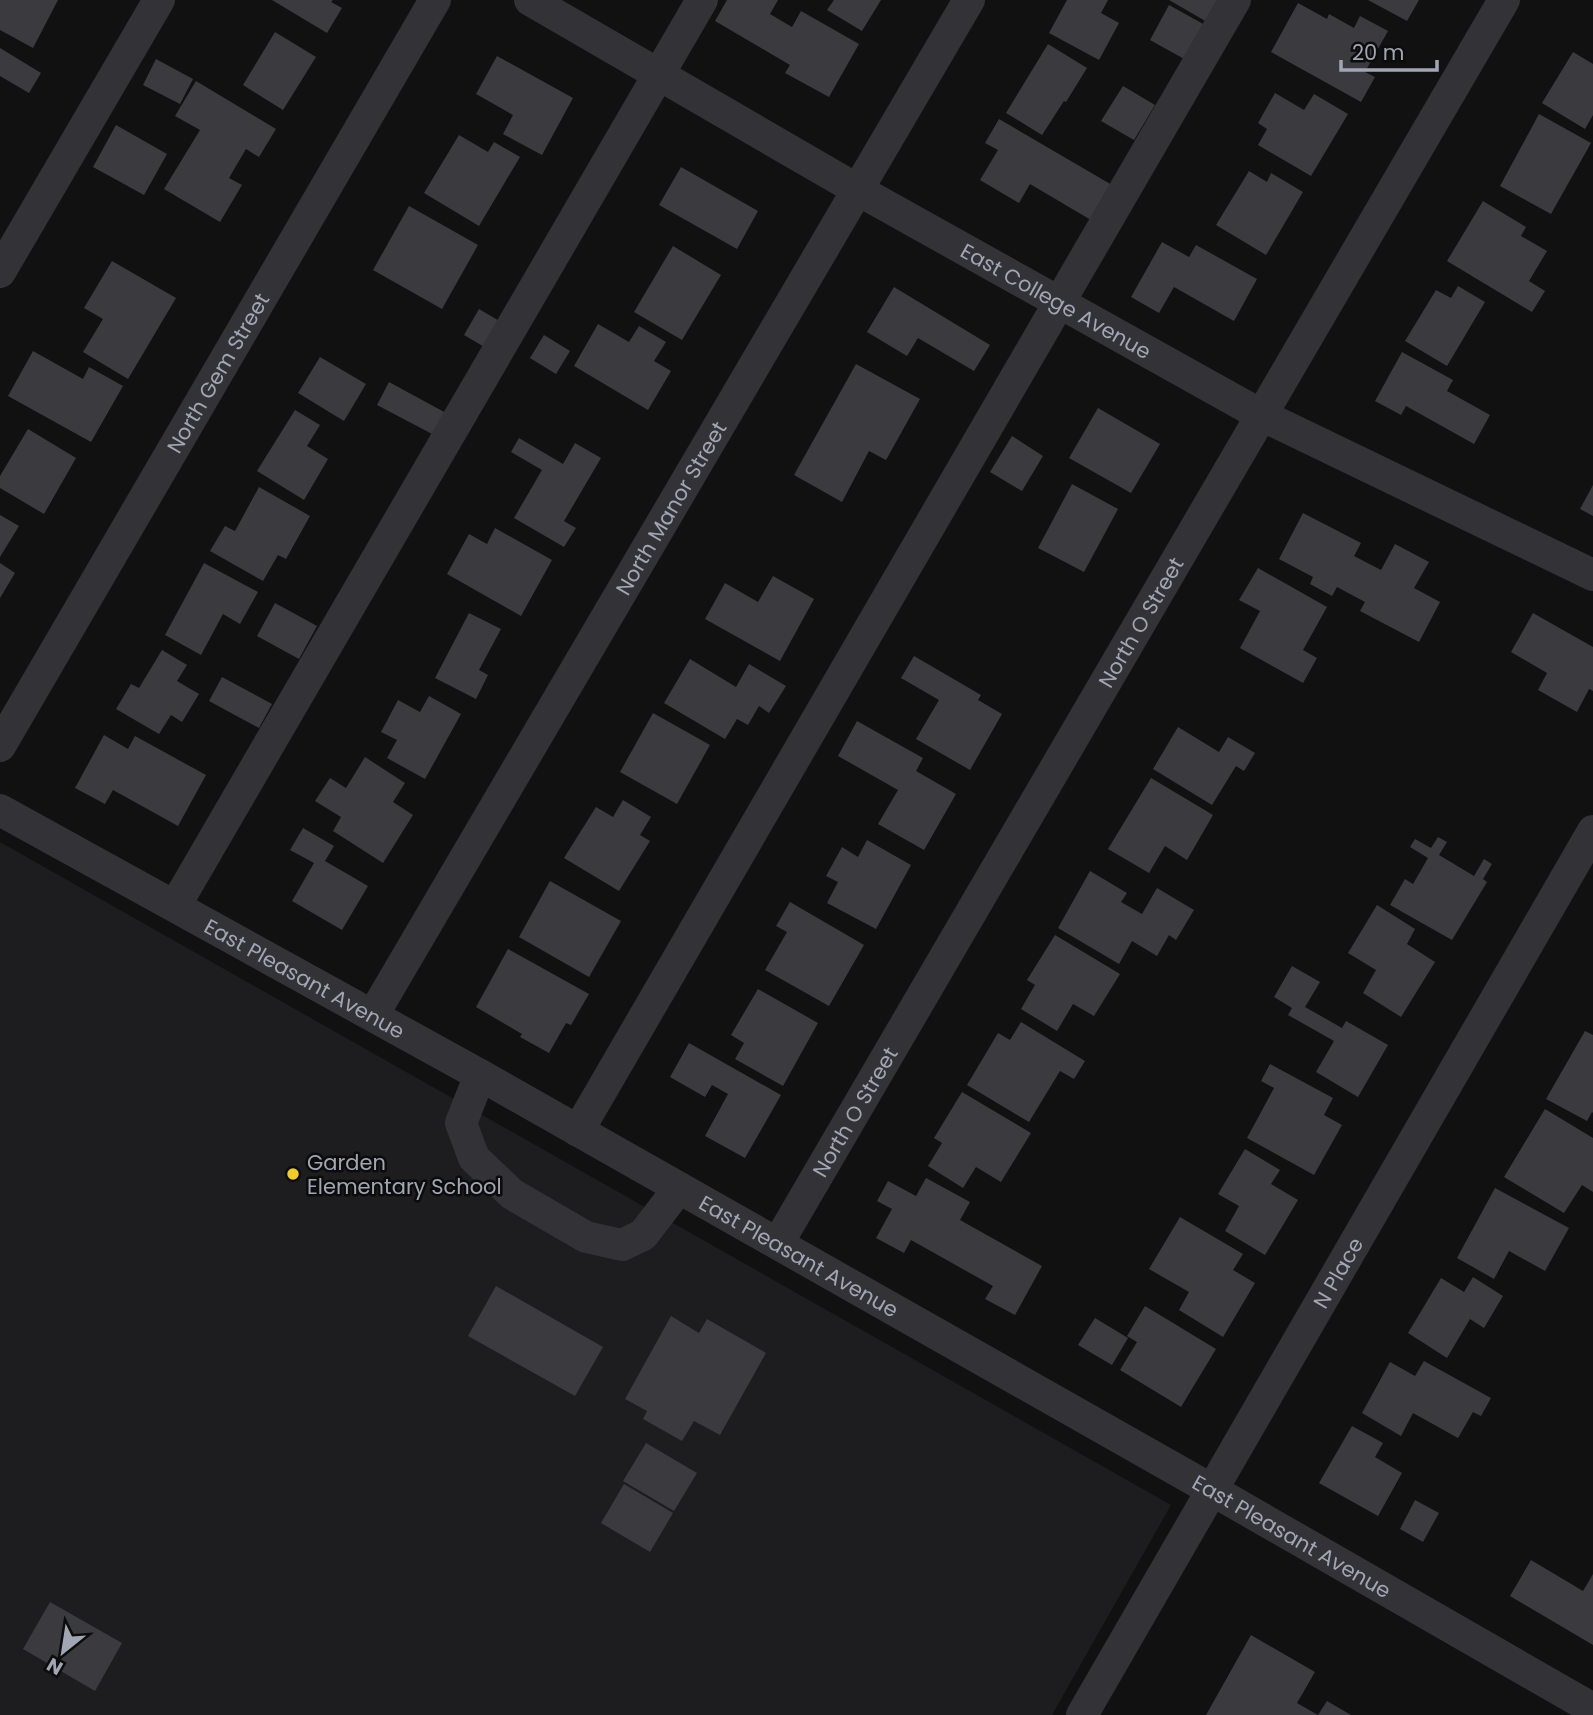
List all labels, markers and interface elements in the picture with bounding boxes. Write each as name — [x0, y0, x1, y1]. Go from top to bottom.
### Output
scale bar — [1341, 28, 1437, 72]
text: 20 m — [1352, 38, 1405, 67]
street label: East College Avenue — [956, 236, 1157, 365]
street label: North Gem Street — [160, 287, 276, 458]
street label: North Manor Street — [608, 416, 733, 600]
street label: North O Street — [1091, 552, 1190, 693]
street label: East Pleasant Avenue — [199, 911, 410, 1045]
street label: North O Street — [805, 1041, 904, 1182]
place label: Garden Elementary School — [307, 1148, 502, 1201]
marker: Garden Elementary School — [285, 1166, 301, 1182]
street label: East Pleasant Avenue — [694, 1188, 904, 1324]
street label: N Place — [1306, 1232, 1370, 1313]
street label: East Pleasant Avenue — [1187, 1467, 1397, 1605]
north arrow — [28, 1617, 98, 1687]
text: N — [42, 1651, 68, 1682]

